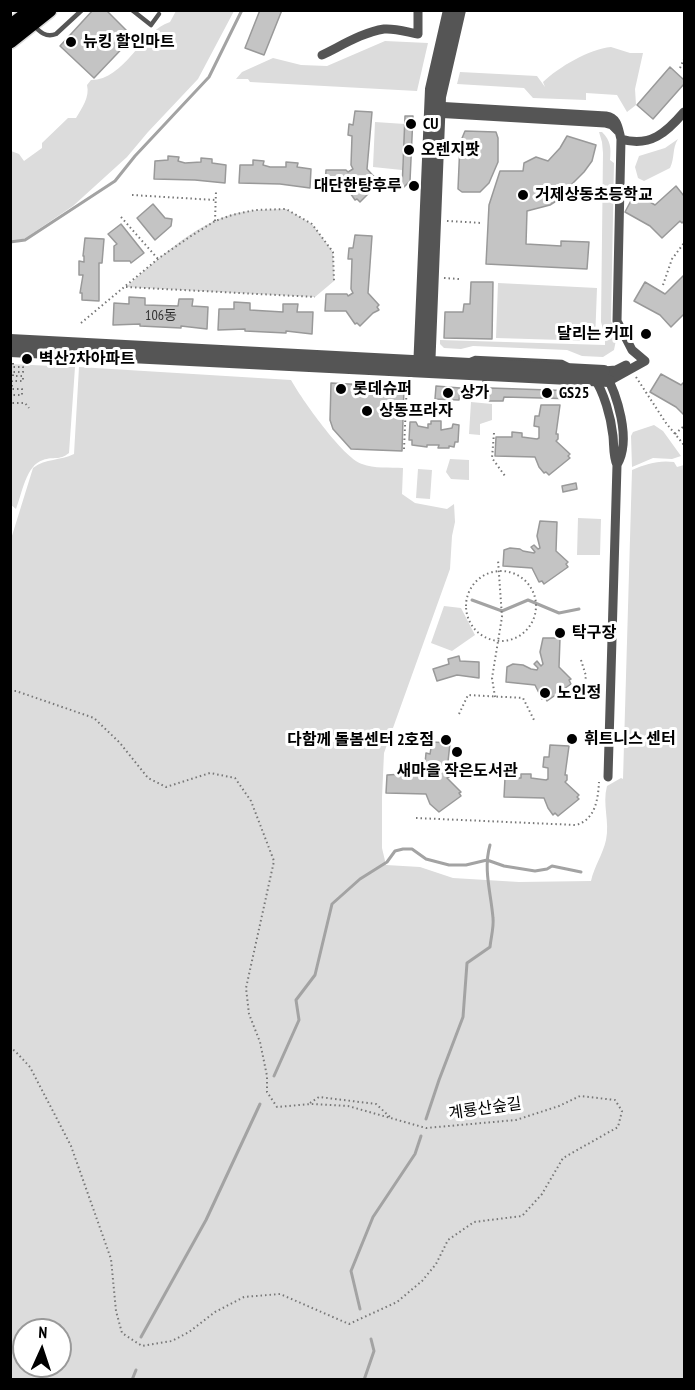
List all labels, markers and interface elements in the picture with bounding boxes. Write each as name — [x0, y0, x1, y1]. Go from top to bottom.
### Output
place label: 뉴킹 할인마트 — [83, 32, 175, 52]
marker: 뉴킹 할인마트 — [64, 35, 78, 49]
place label: CU — [423, 114, 439, 134]
marker: CU — [404, 117, 418, 131]
place label: 오렌지팟 — [421, 140, 480, 160]
marker: 오렌지팟 — [402, 143, 416, 157]
place label: 대단한탕후루 — [314, 176, 402, 196]
marker: 대단한탕후루 — [407, 179, 421, 193]
place label: 거제상동초등학교 — [535, 185, 653, 205]
marker: 거제상동초등학교 — [516, 188, 530, 202]
house number: 106동 — [145, 308, 177, 324]
place label: 달리는 커피 — [557, 324, 634, 344]
marker: 달리는 커피 — [639, 327, 653, 341]
place label: 벽산2차아파트 — [39, 349, 135, 369]
marker: 벽산2차아파트 — [20, 352, 34, 366]
place label: 롯데슈퍼 — [353, 379, 412, 399]
marker: 롯데슈퍼 — [334, 382, 348, 396]
place label: 상가 — [460, 383, 489, 403]
place label: GS25 — [559, 383, 589, 403]
marker: 상가 — [441, 386, 455, 400]
marker: GS25 — [540, 386, 554, 400]
place label: 상동프라자 — [379, 401, 453, 421]
marker: 상동프라자 — [360, 404, 374, 418]
place label: 탁구장 — [572, 623, 616, 643]
marker: 탁구장 — [553, 626, 567, 640]
place label: 노인정 — [557, 683, 601, 703]
marker: 노인정 — [538, 686, 552, 700]
place label: 휘트니스 센터 — [584, 729, 676, 749]
place label: 다함께 돌봄센터 2호점 — [287, 730, 434, 750]
marker: 휘트니스 센터 — [565, 732, 579, 746]
marker: 다함께 돌봄센터 2호점 — [439, 733, 453, 747]
marker: 새마을 작은도서관 — [450, 745, 464, 759]
place label: 새마을 작은도서관 — [396, 761, 518, 781]
street label: 계룡산숲길 — [447, 1094, 523, 1124]
north arrow — [12, 1318, 72, 1378]
text: N — [38, 1322, 48, 1342]

